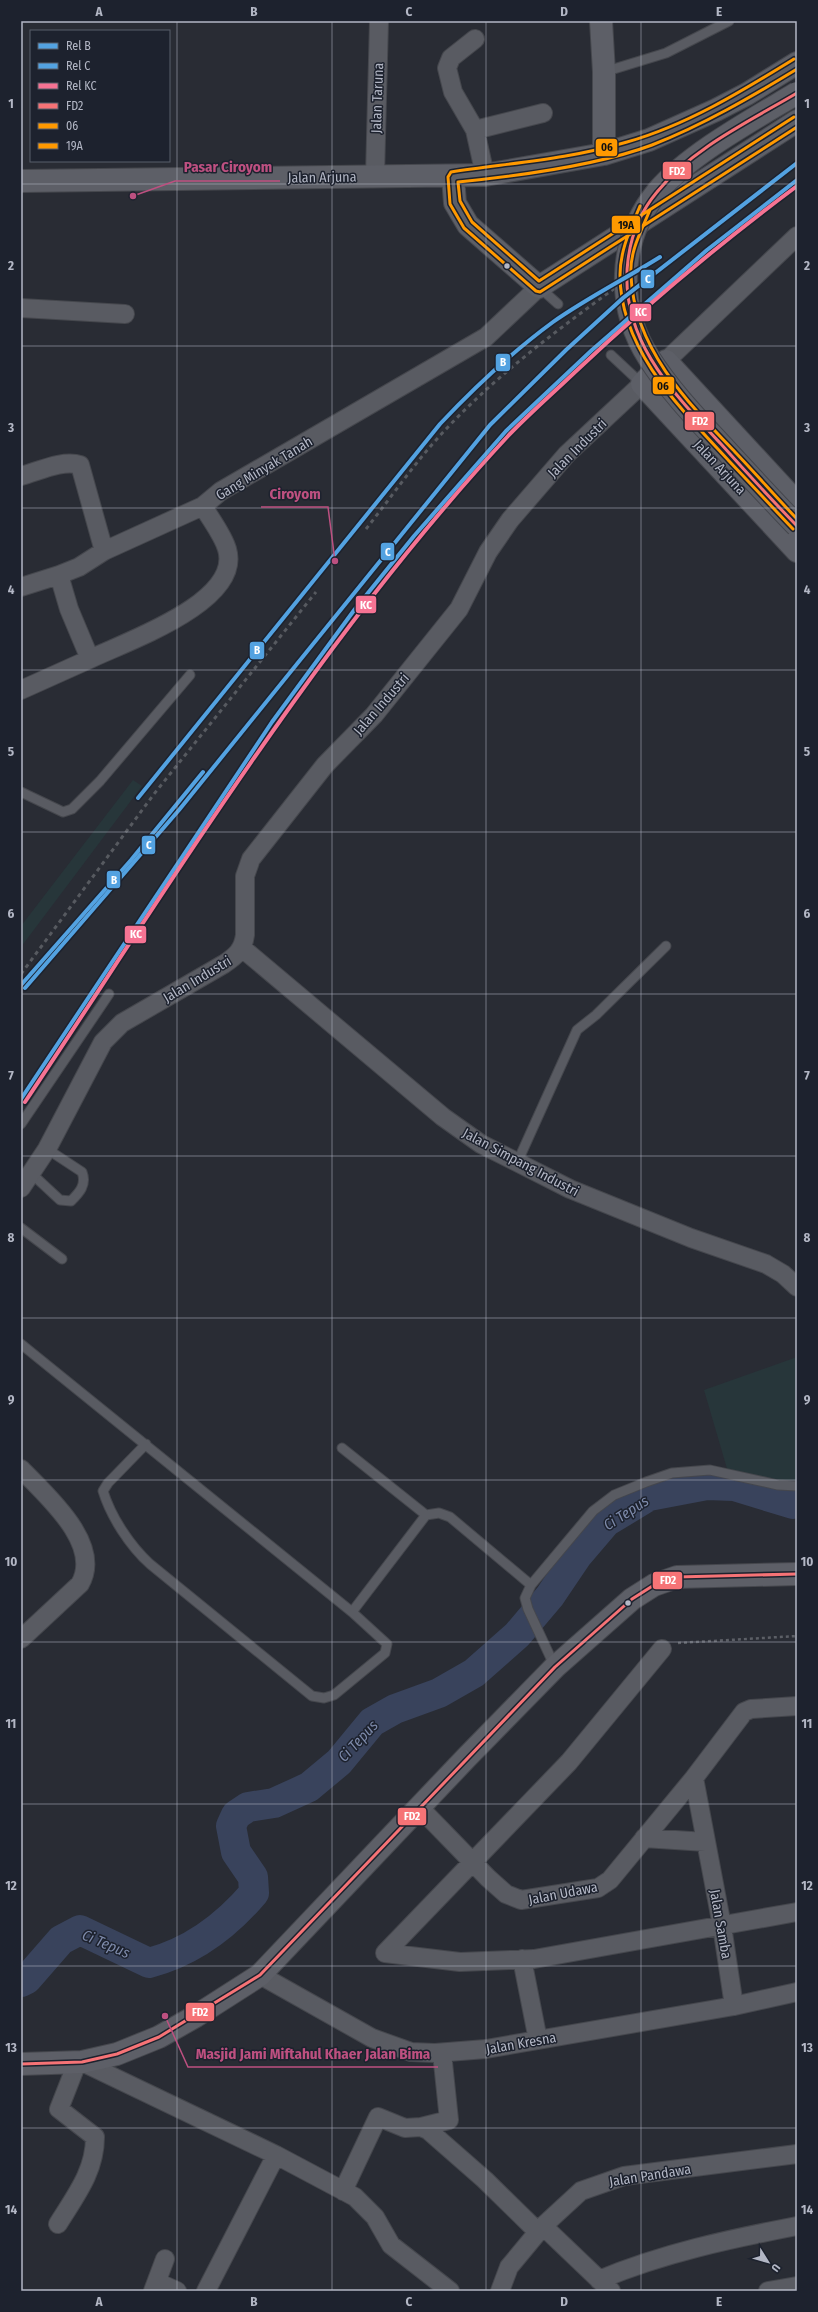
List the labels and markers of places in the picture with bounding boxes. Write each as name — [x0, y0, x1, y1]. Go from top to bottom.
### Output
callout: Pasar Ciroyom — [175, 154, 280, 181]
unlabelled marker — [502, 261, 512, 271]
callout: Ciroyom — [261, 480, 328, 507]
unlabelled marker — [623, 1598, 633, 1608]
callout: Masjid Jami Miftahul Khaer Jalan Bima — [188, 2040, 438, 2067]

